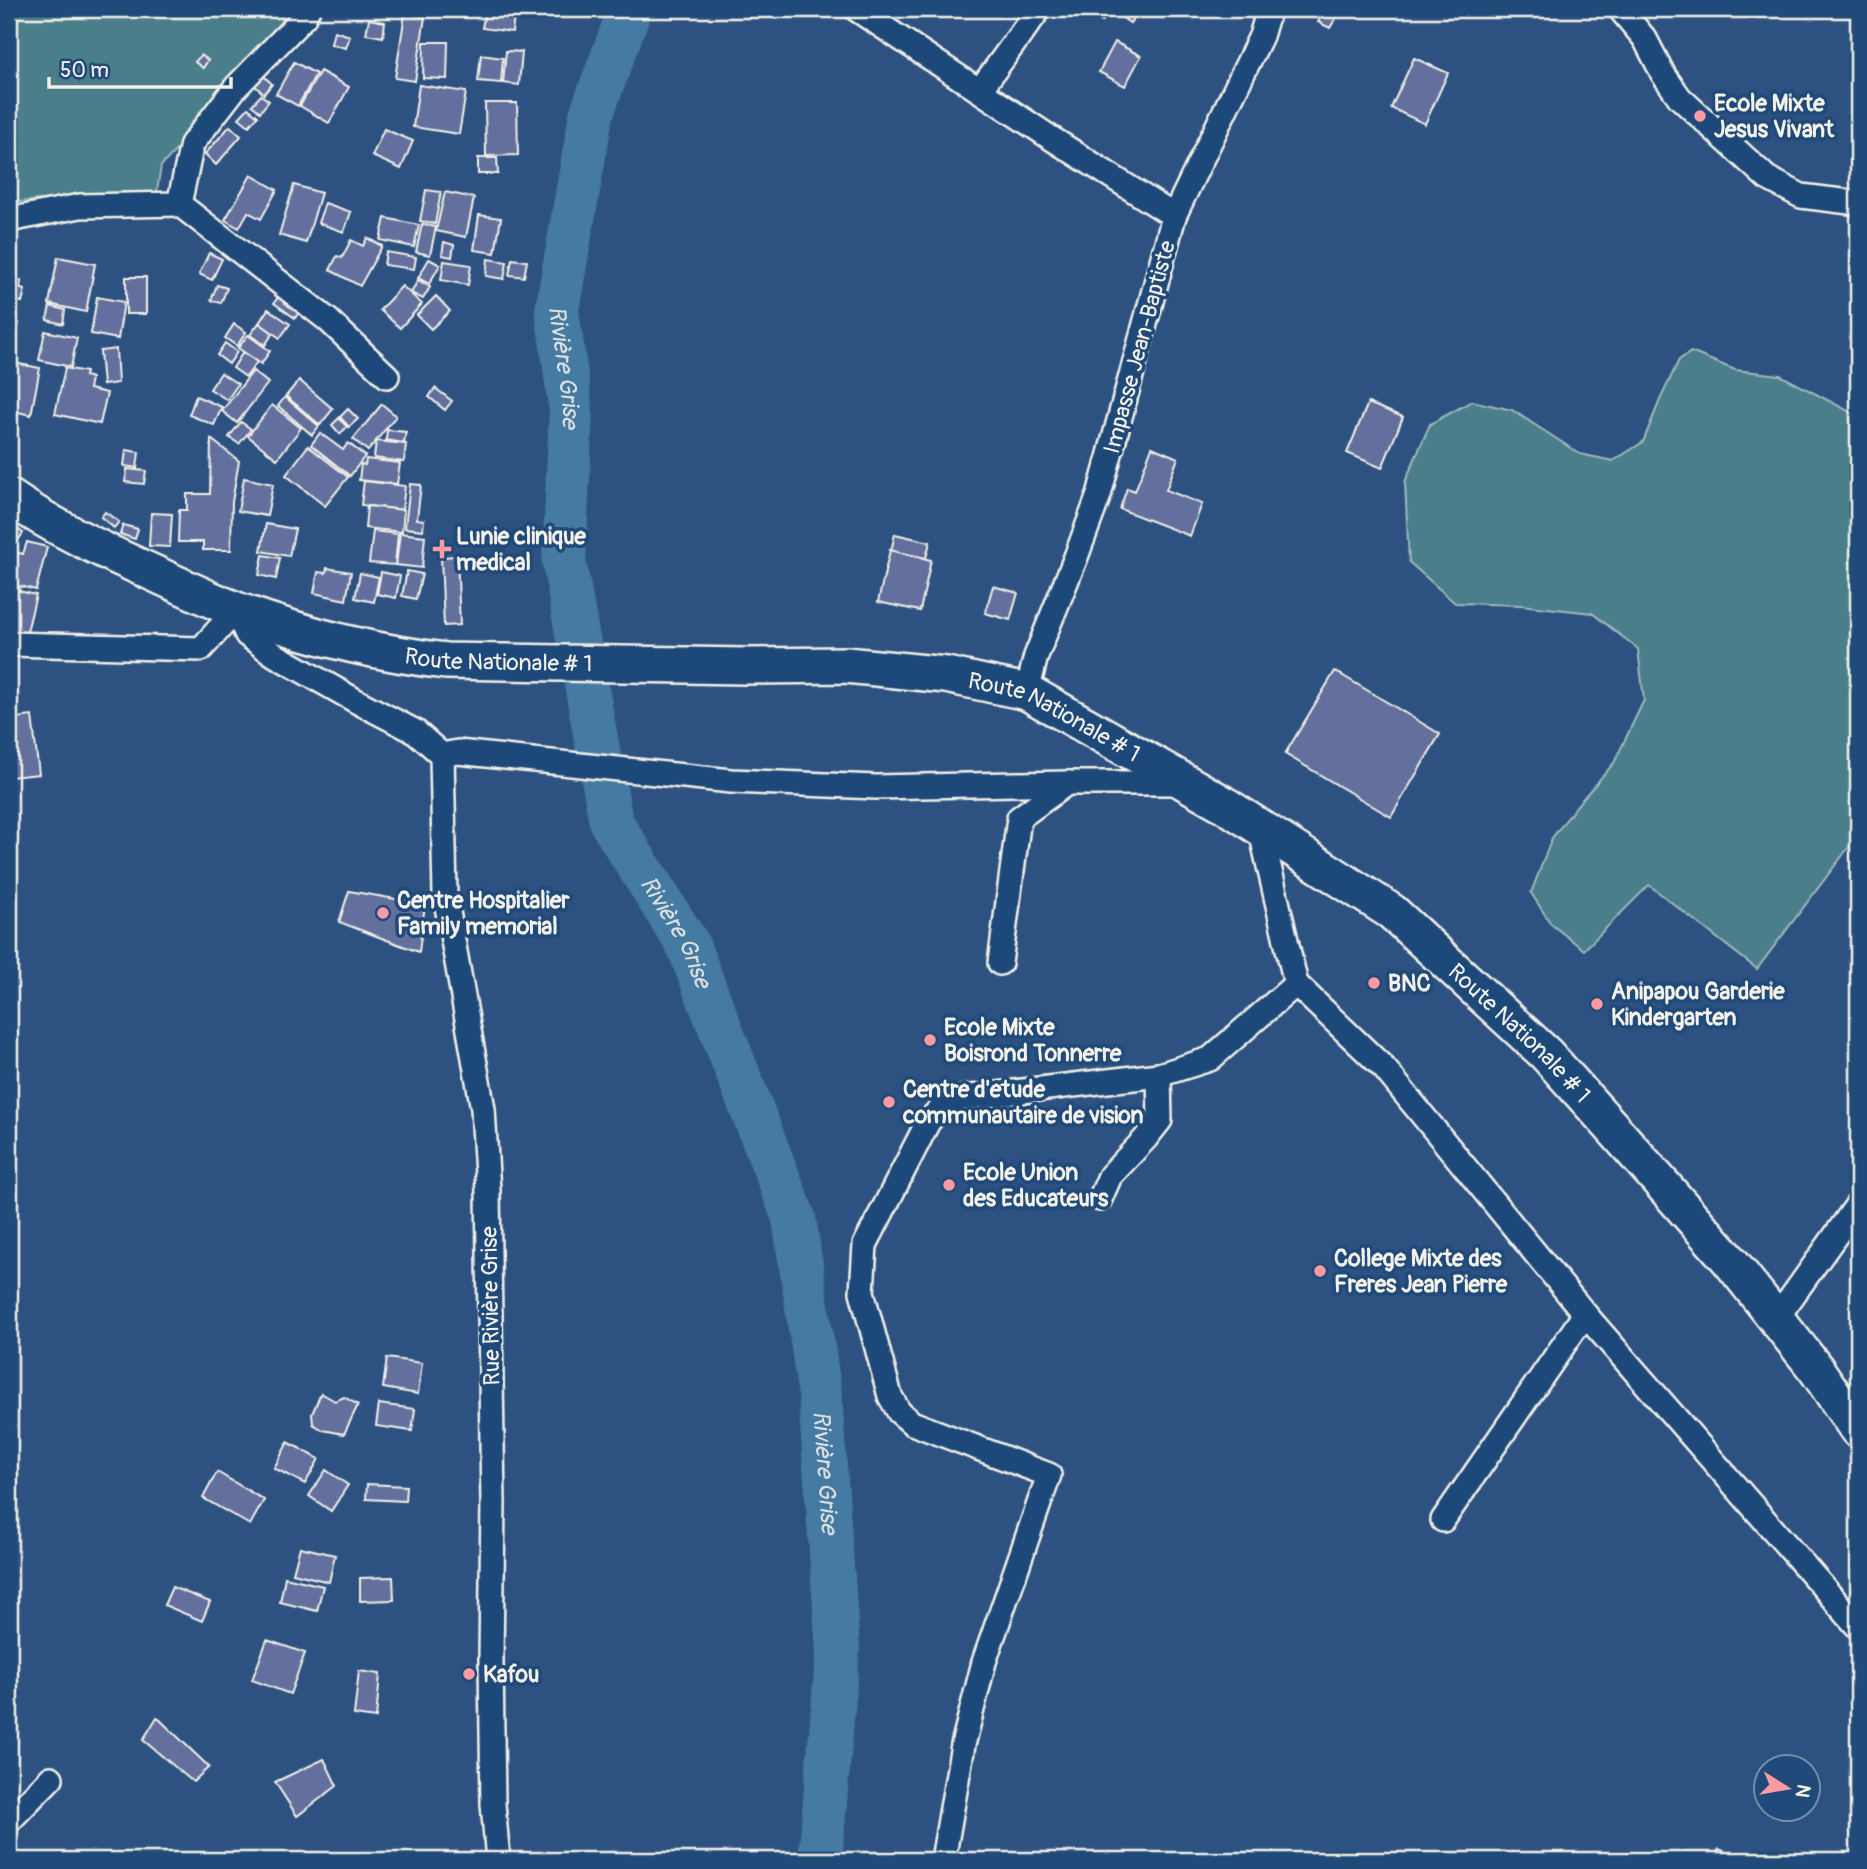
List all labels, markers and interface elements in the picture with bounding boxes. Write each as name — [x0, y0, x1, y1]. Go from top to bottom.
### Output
scale bar — [49, 46, 231, 90]
text: 50 m — [60, 57, 109, 84]
place label: Ecole Mixte Jesus Vivant — [1714, 89, 1835, 144]
marker: Ecole Mixte Jesus Vivant — [1692, 108, 1708, 124]
street label: Impasse Jean-Baptiste — [1097, 237, 1182, 457]
water label: Rivière Grise — [542, 304, 585, 431]
place label: Lunie clinique medical — [456, 522, 586, 577]
marker: Lunie clinique medical — [434, 541, 450, 557]
street label: Route Nationale # 1 — [403, 641, 593, 678]
street label: Route Nationale # 1 — [965, 666, 1145, 768]
water label: Rivière Grise — [634, 871, 718, 994]
place label: Centre Hospitalier Family memorial — [397, 886, 570, 941]
marker: Centre Hospitalier Family memorial — [375, 905, 391, 921]
street label: Route Nationale # 1 — [1442, 957, 1597, 1109]
place label: BNC — [1388, 969, 1431, 998]
marker: BNC — [1366, 975, 1382, 991]
place label: Anipapou Garderie Kindergarten — [1611, 977, 1785, 1032]
marker: Anipapou Garderie Kindergarten — [1589, 996, 1605, 1012]
place label: Ecole Mixte Boisrond Tonnerre — [944, 1013, 1122, 1068]
marker: Ecole Mixte Boisrond Tonnerre — [922, 1032, 938, 1048]
place label: Centre d'etude communautaire de vision — [902, 1075, 1144, 1130]
marker: Centre d'etude communautaire de vision — [881, 1094, 897, 1110]
place label: Ecole Union des Educateurs — [963, 1158, 1109, 1213]
marker: Ecole Union des Educateurs — [941, 1177, 957, 1193]
street label: Rue Rivière Grise — [475, 1225, 506, 1386]
place label: College Mixte des Freres Jean Pierre — [1334, 1244, 1508, 1299]
marker: College Mixte des Freres Jean Pierre — [1312, 1263, 1328, 1279]
water label: Rivière Grise — [806, 1410, 844, 1537]
place label: Kafou — [483, 1660, 539, 1689]
marker: Kafou — [461, 1666, 477, 1682]
north arrow — [1752, 1754, 1822, 1824]
text: N — [1790, 1782, 1816, 1800]

